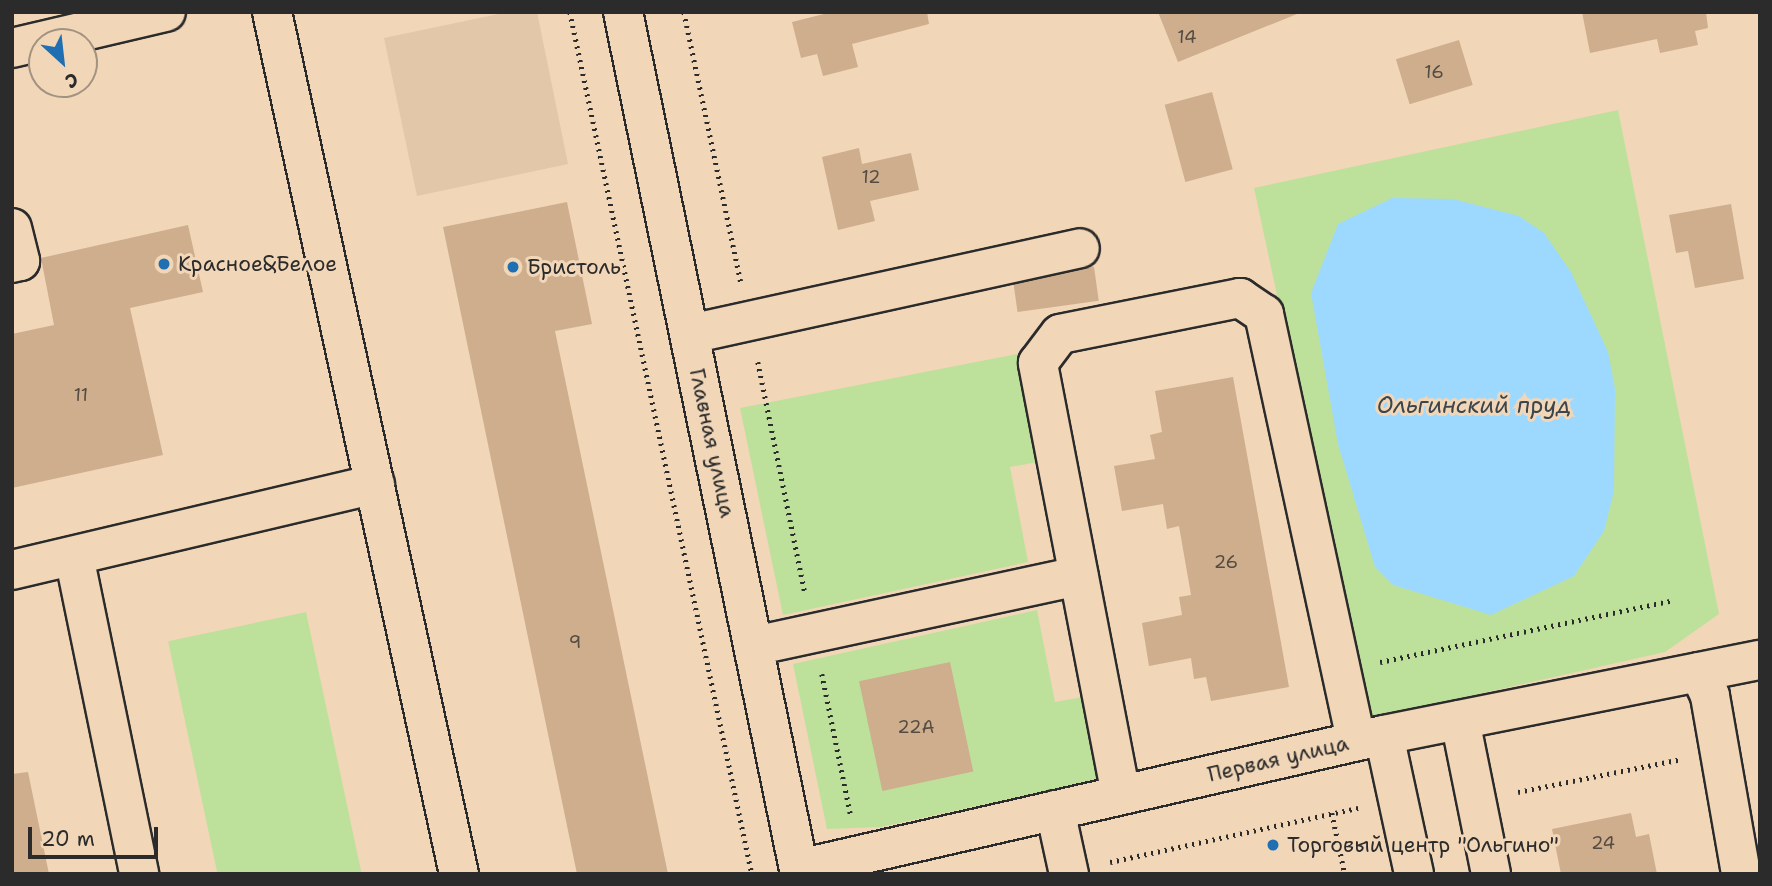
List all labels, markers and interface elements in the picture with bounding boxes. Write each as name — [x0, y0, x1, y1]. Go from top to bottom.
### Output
house number: 14 — [1177, 26, 1197, 48]
north arrow — [28, 28, 98, 98]
house number: 16 — [1424, 61, 1444, 83]
text: С — [61, 67, 83, 94]
house number: 12 — [861, 166, 881, 188]
place label: Красное&Белое — [178, 251, 337, 277]
place label: Бристоль — [527, 254, 621, 280]
marker: Красное&Белое — [156, 256, 172, 272]
marker: Бристоль — [505, 259, 521, 275]
street label: Главная улица — [684, 366, 740, 520]
house number: 11 — [74, 384, 88, 406]
water label: Ольгинский пруд — [1377, 391, 1571, 419]
house number: 26 — [1214, 551, 1238, 573]
house number: 9 — [569, 631, 581, 653]
house number: 22А — [897, 716, 935, 738]
street label: Первая улица — [1205, 731, 1351, 787]
scale bar — [32, 812, 161, 856]
text: 20 m — [41, 825, 95, 853]
place label: Торговый центр "Ольгино" — [1287, 832, 1559, 858]
house number: 24 — [1591, 832, 1615, 854]
marker: Торговый центр "Ольгино" — [1265, 837, 1281, 853]

